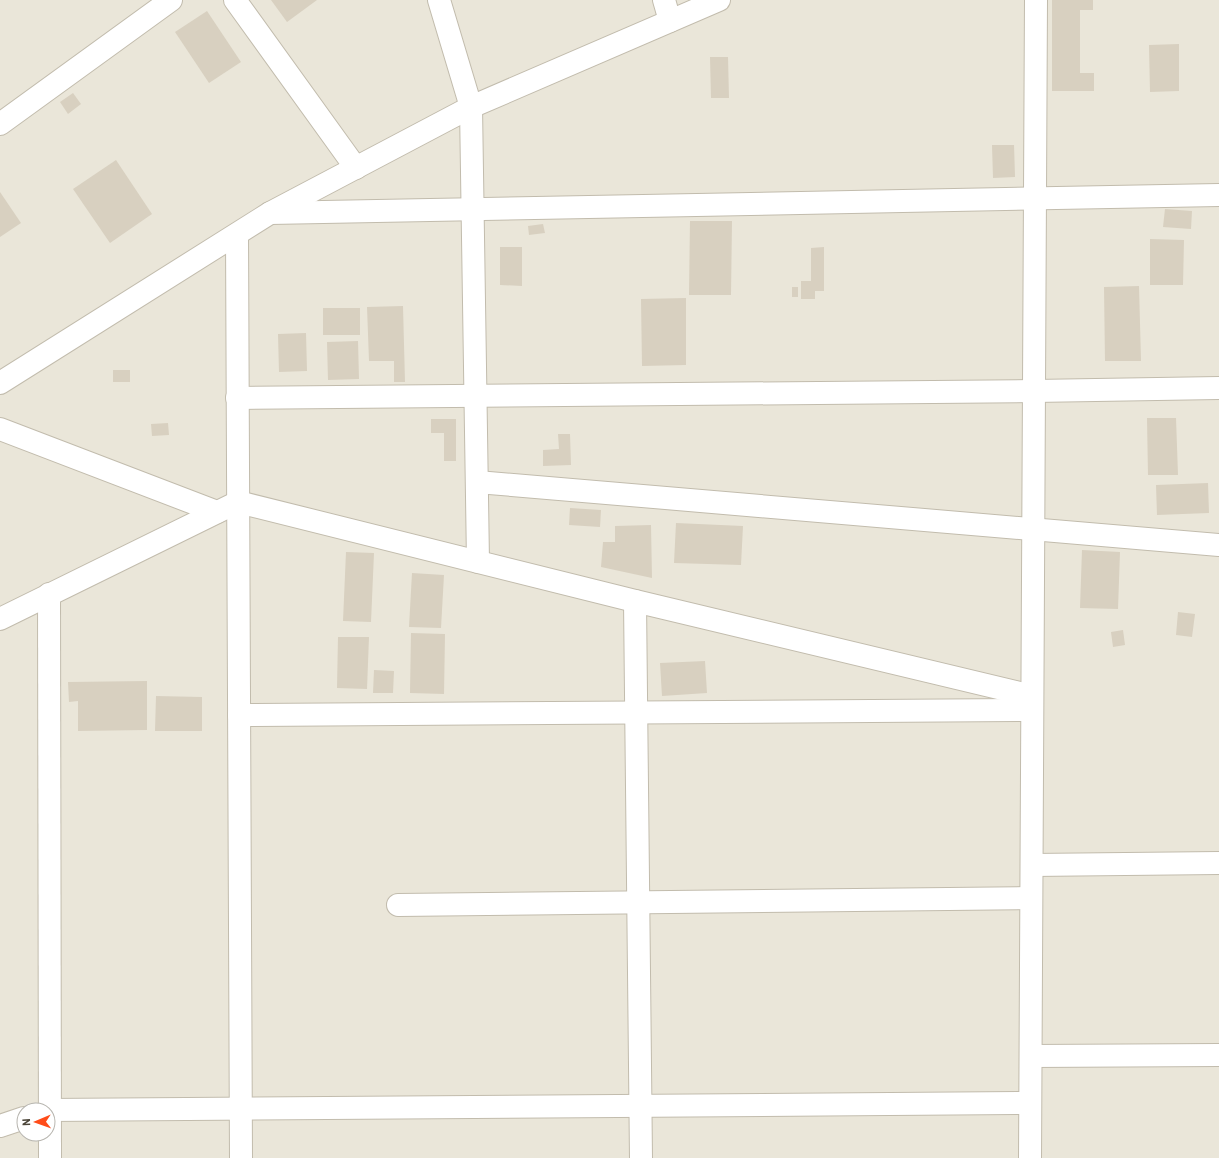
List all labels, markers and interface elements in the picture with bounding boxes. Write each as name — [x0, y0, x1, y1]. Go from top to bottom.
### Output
north arrow — [16, 1102, 56, 1142]
text: N — [19, 1118, 32, 1126]

